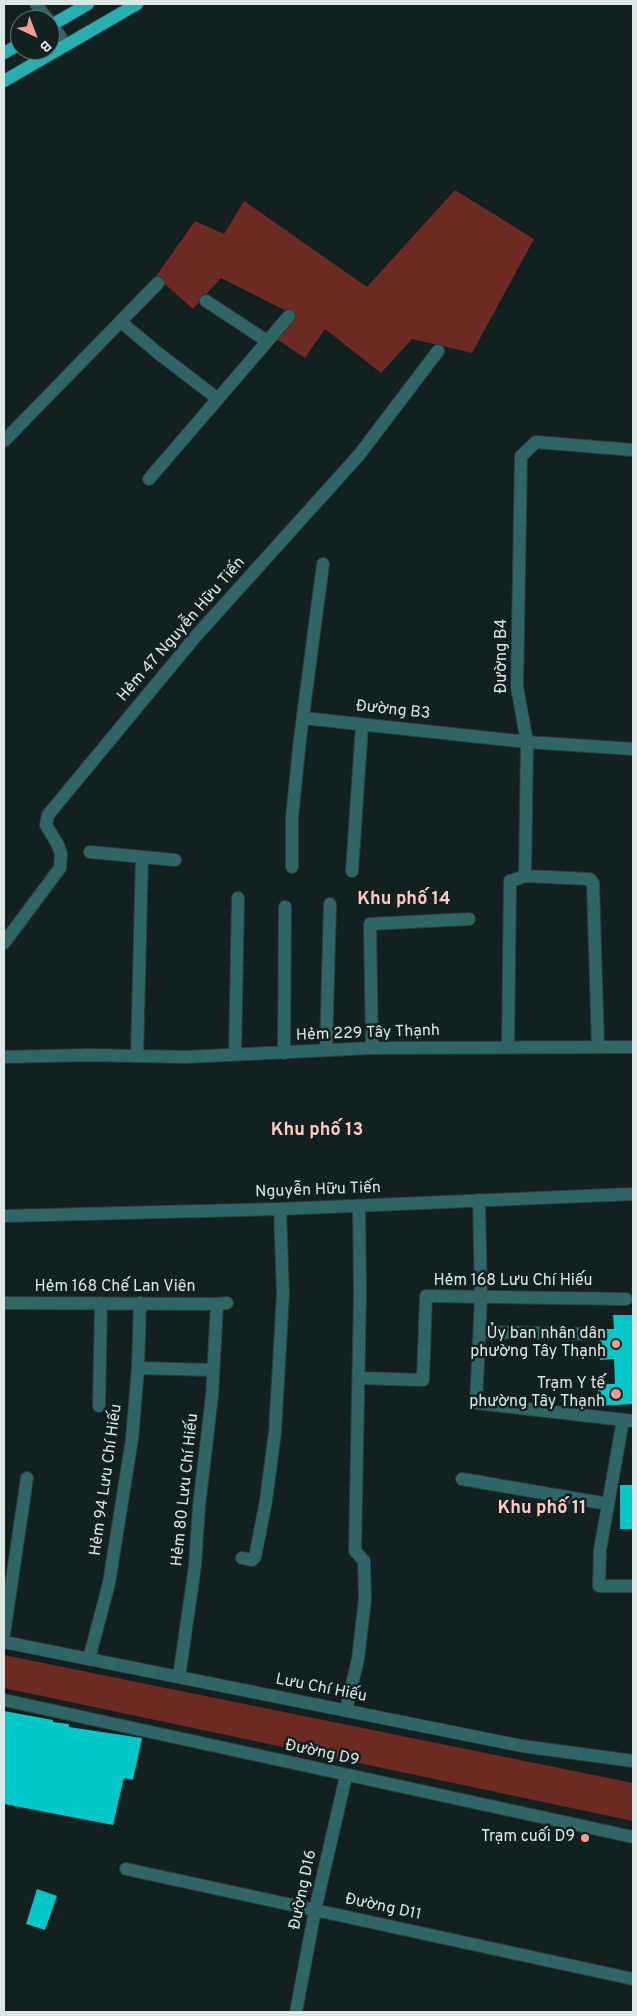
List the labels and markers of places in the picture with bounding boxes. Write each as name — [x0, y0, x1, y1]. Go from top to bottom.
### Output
place label: Ủy ban nhân dân phường Tây Thạnh — [470, 1325, 606, 1363]
marker: Ủy ban nhân dân phường Tây Thạnh — [610, 1338, 622, 1350]
place label: Trạm Y tế phường Tây Thạnh — [469, 1375, 605, 1413]
marker: Trạm Y tế phường Tây Thạnh — [609, 1387, 623, 1401]
place label: Trạm cuối D9 — [481, 1828, 575, 1848]
marker: Trạm cuối D9 — [579, 1832, 591, 1844]

